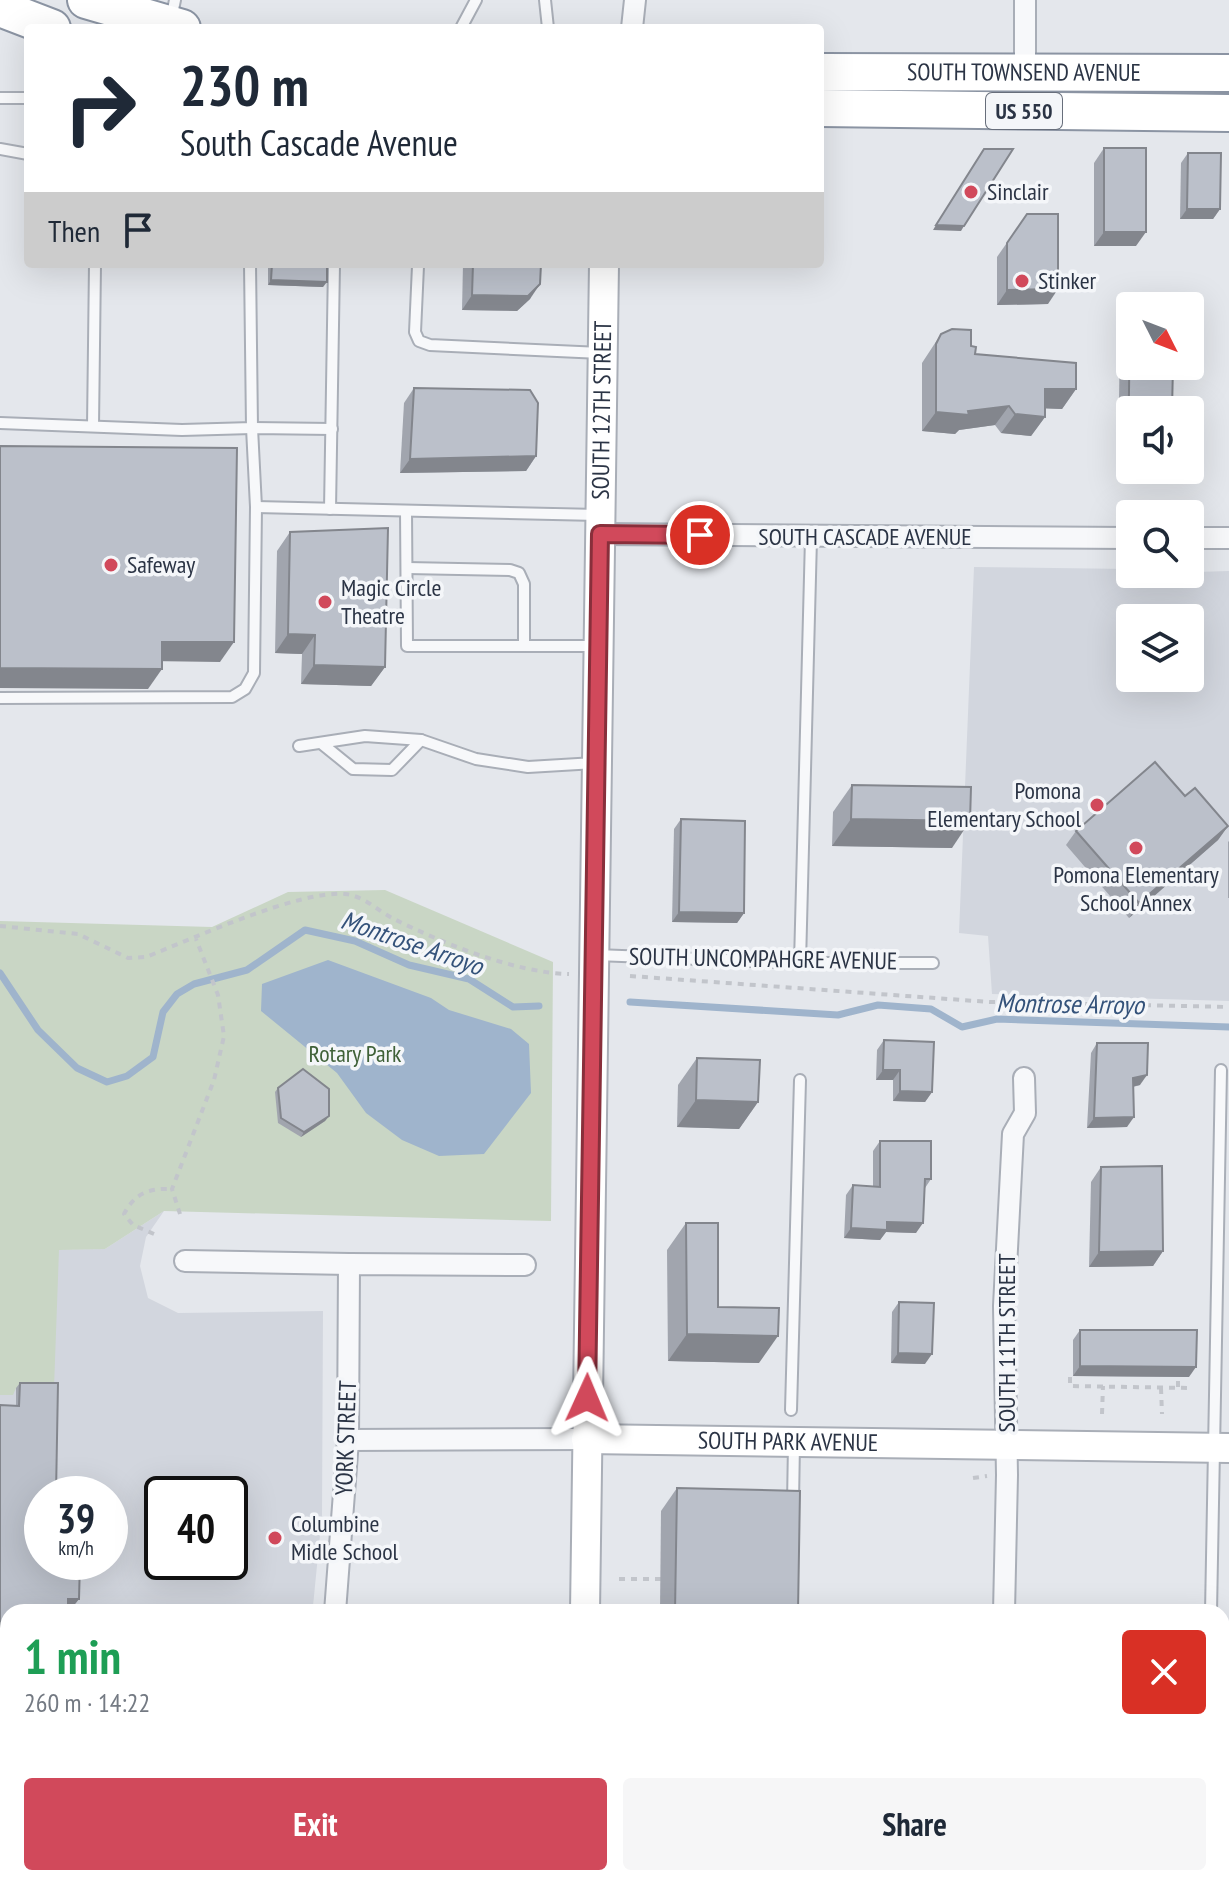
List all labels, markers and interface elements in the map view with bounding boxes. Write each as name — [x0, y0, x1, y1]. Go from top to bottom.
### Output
text: 230 m — [180, 49, 309, 121]
icon: right — [48, 56, 152, 160]
street label: SOUTH TOWNSEND AVENUE — [907, 56, 1141, 88]
road number: US 550 — [986, 93, 1062, 129]
text: South Cascade Avenue — [180, 119, 458, 166]
place label: Sinclair — [987, 176, 1049, 207]
marker: Sinclair — [962, 183, 980, 201]
icon: arrive — [116, 208, 160, 252]
text: Then — [48, 211, 100, 250]
place label: Stinker — [1038, 265, 1097, 296]
marker: Stinker — [1013, 272, 1031, 290]
north arrow — [1116, 292, 1204, 380]
map controls — [1116, 292, 1204, 692]
street label: SOUTH 12TH STREET — [585, 320, 618, 500]
button: sound — [1116, 396, 1204, 484]
button: search — [1116, 500, 1204, 588]
pin — [666, 501, 734, 569]
icon: arrive — [678, 513, 722, 557]
street label: SOUTH CASCADE AVENUE — [758, 521, 972, 552]
place label: Safeway — [127, 549, 195, 580]
marker: Safeway — [102, 556, 120, 574]
place label: Magic Circle Theatre — [341, 572, 441, 631]
marker: Magic Circle Theatre — [316, 593, 334, 611]
button: layers — [1116, 604, 1204, 692]
place label: Pomona Elementary School — [927, 775, 1081, 834]
marker: Pomona Elementary School — [1088, 796, 1106, 814]
marker: Pomona Elementary School Annex — [1127, 839, 1145, 857]
place label: Pomona Elementary School Annex — [1053, 859, 1219, 918]
water label: Montrose Arroyo — [337, 903, 489, 983]
street label: SOUTH UNCOMPAHGRE AVENUE — [629, 941, 897, 976]
water label: Montrose Arroyo — [996, 986, 1146, 1021]
park label: Rotary Park — [309, 1038, 402, 1069]
street label: SOUTH 11TH STREET — [991, 1253, 1022, 1432]
position arrow — [545, 1356, 629, 1440]
street label: YORK STREET — [328, 1380, 363, 1496]
street label: SOUTH PARK AVENUE — [698, 1425, 878, 1458]
speed limit sign: 40 — [144, 1476, 248, 1580]
text: 39 — [57, 1492, 95, 1544]
place label: Columbine Midle School — [291, 1508, 399, 1567]
marker: Columbine Midle School — [266, 1529, 284, 1547]
text: km/h — [58, 1535, 94, 1561]
text: 1 min — [24, 1625, 121, 1687]
button: close — [1122, 1630, 1206, 1714]
text: 260 m · 14:22 — [24, 1686, 150, 1719]
button: Exit — [24, 1778, 607, 1870]
button: Share — [623, 1778, 1206, 1870]

